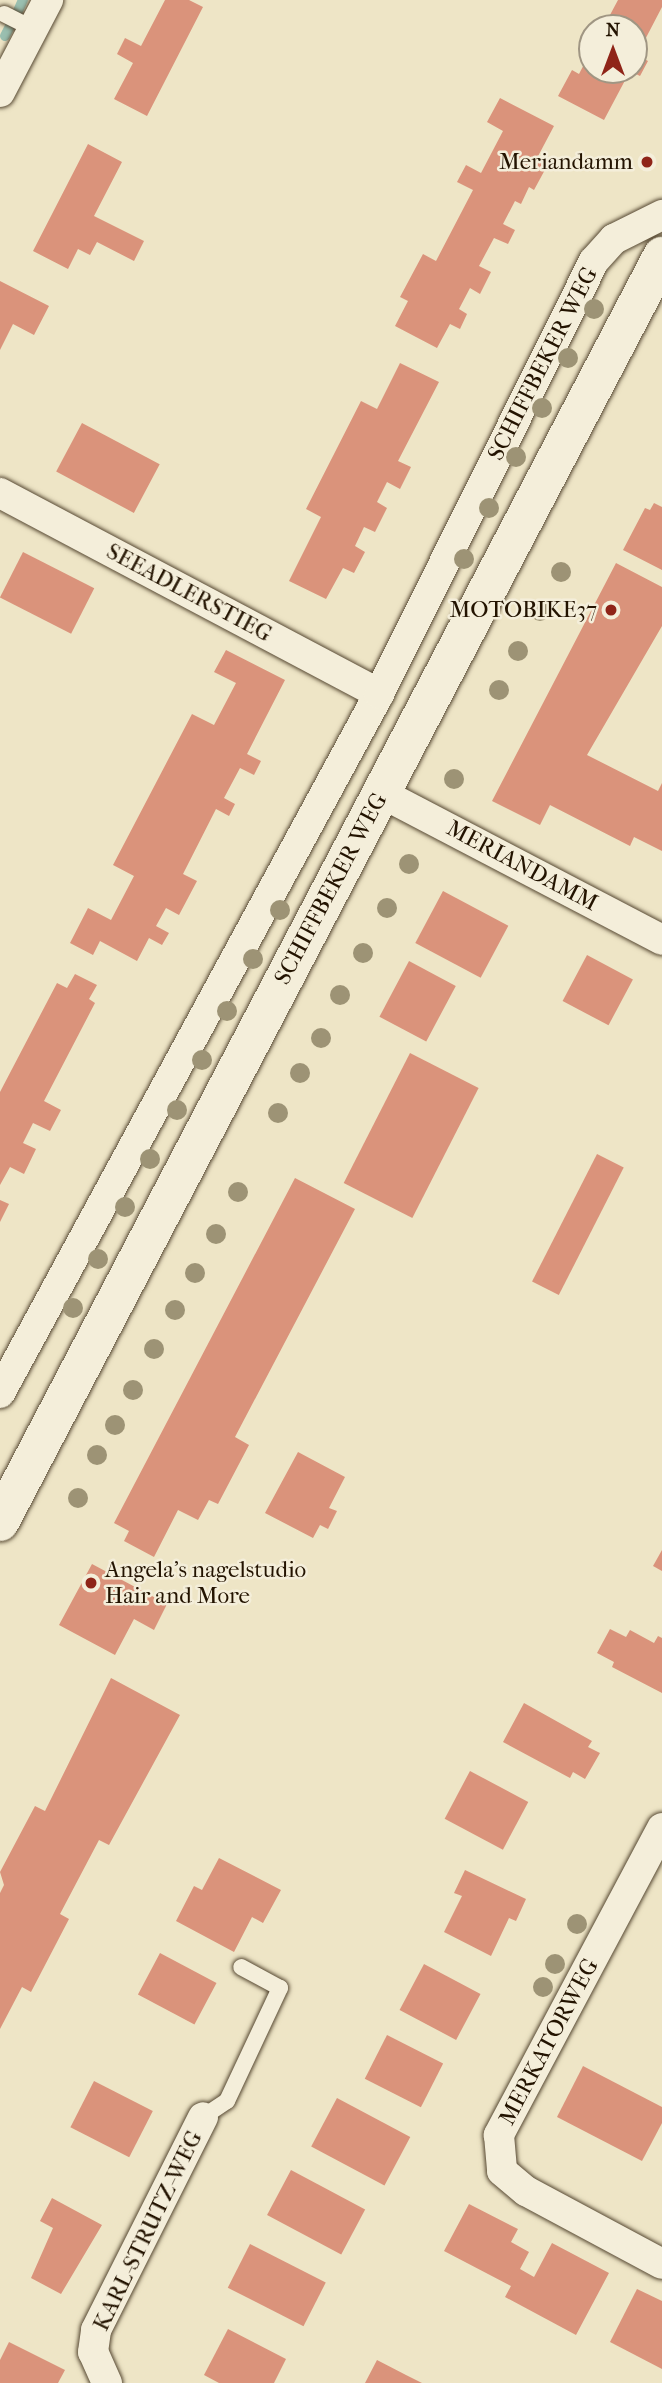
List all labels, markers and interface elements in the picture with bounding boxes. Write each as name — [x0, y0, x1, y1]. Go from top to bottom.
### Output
north arrow — [578, 14, 648, 84]
text: N — [606, 19, 620, 41]
place label: Meriandamm — [499, 148, 633, 176]
marker: Meriandamm — [639, 154, 655, 170]
street label: SCHIFFBEKER WEG — [482, 263, 604, 465]
street label: SEEADLERSTIEG — [102, 538, 276, 648]
place label: MOTOBIKE37 — [449, 596, 597, 624]
marker: MOTOBIKE37 — [603, 602, 619, 618]
street label: SCHIFFBEKER WEG — [269, 788, 393, 990]
street label: MERIANDAMM — [442, 815, 602, 917]
place label: Angela's nagelstudio Hair and More — [105, 1556, 306, 1610]
marker: Angela's nagelstudio Hair and More — [83, 1575, 99, 1591]
street label: MERKATORWEG — [494, 1954, 604, 2130]
street label: KARL-STRUTZ-WEG — [88, 2126, 208, 2336]

